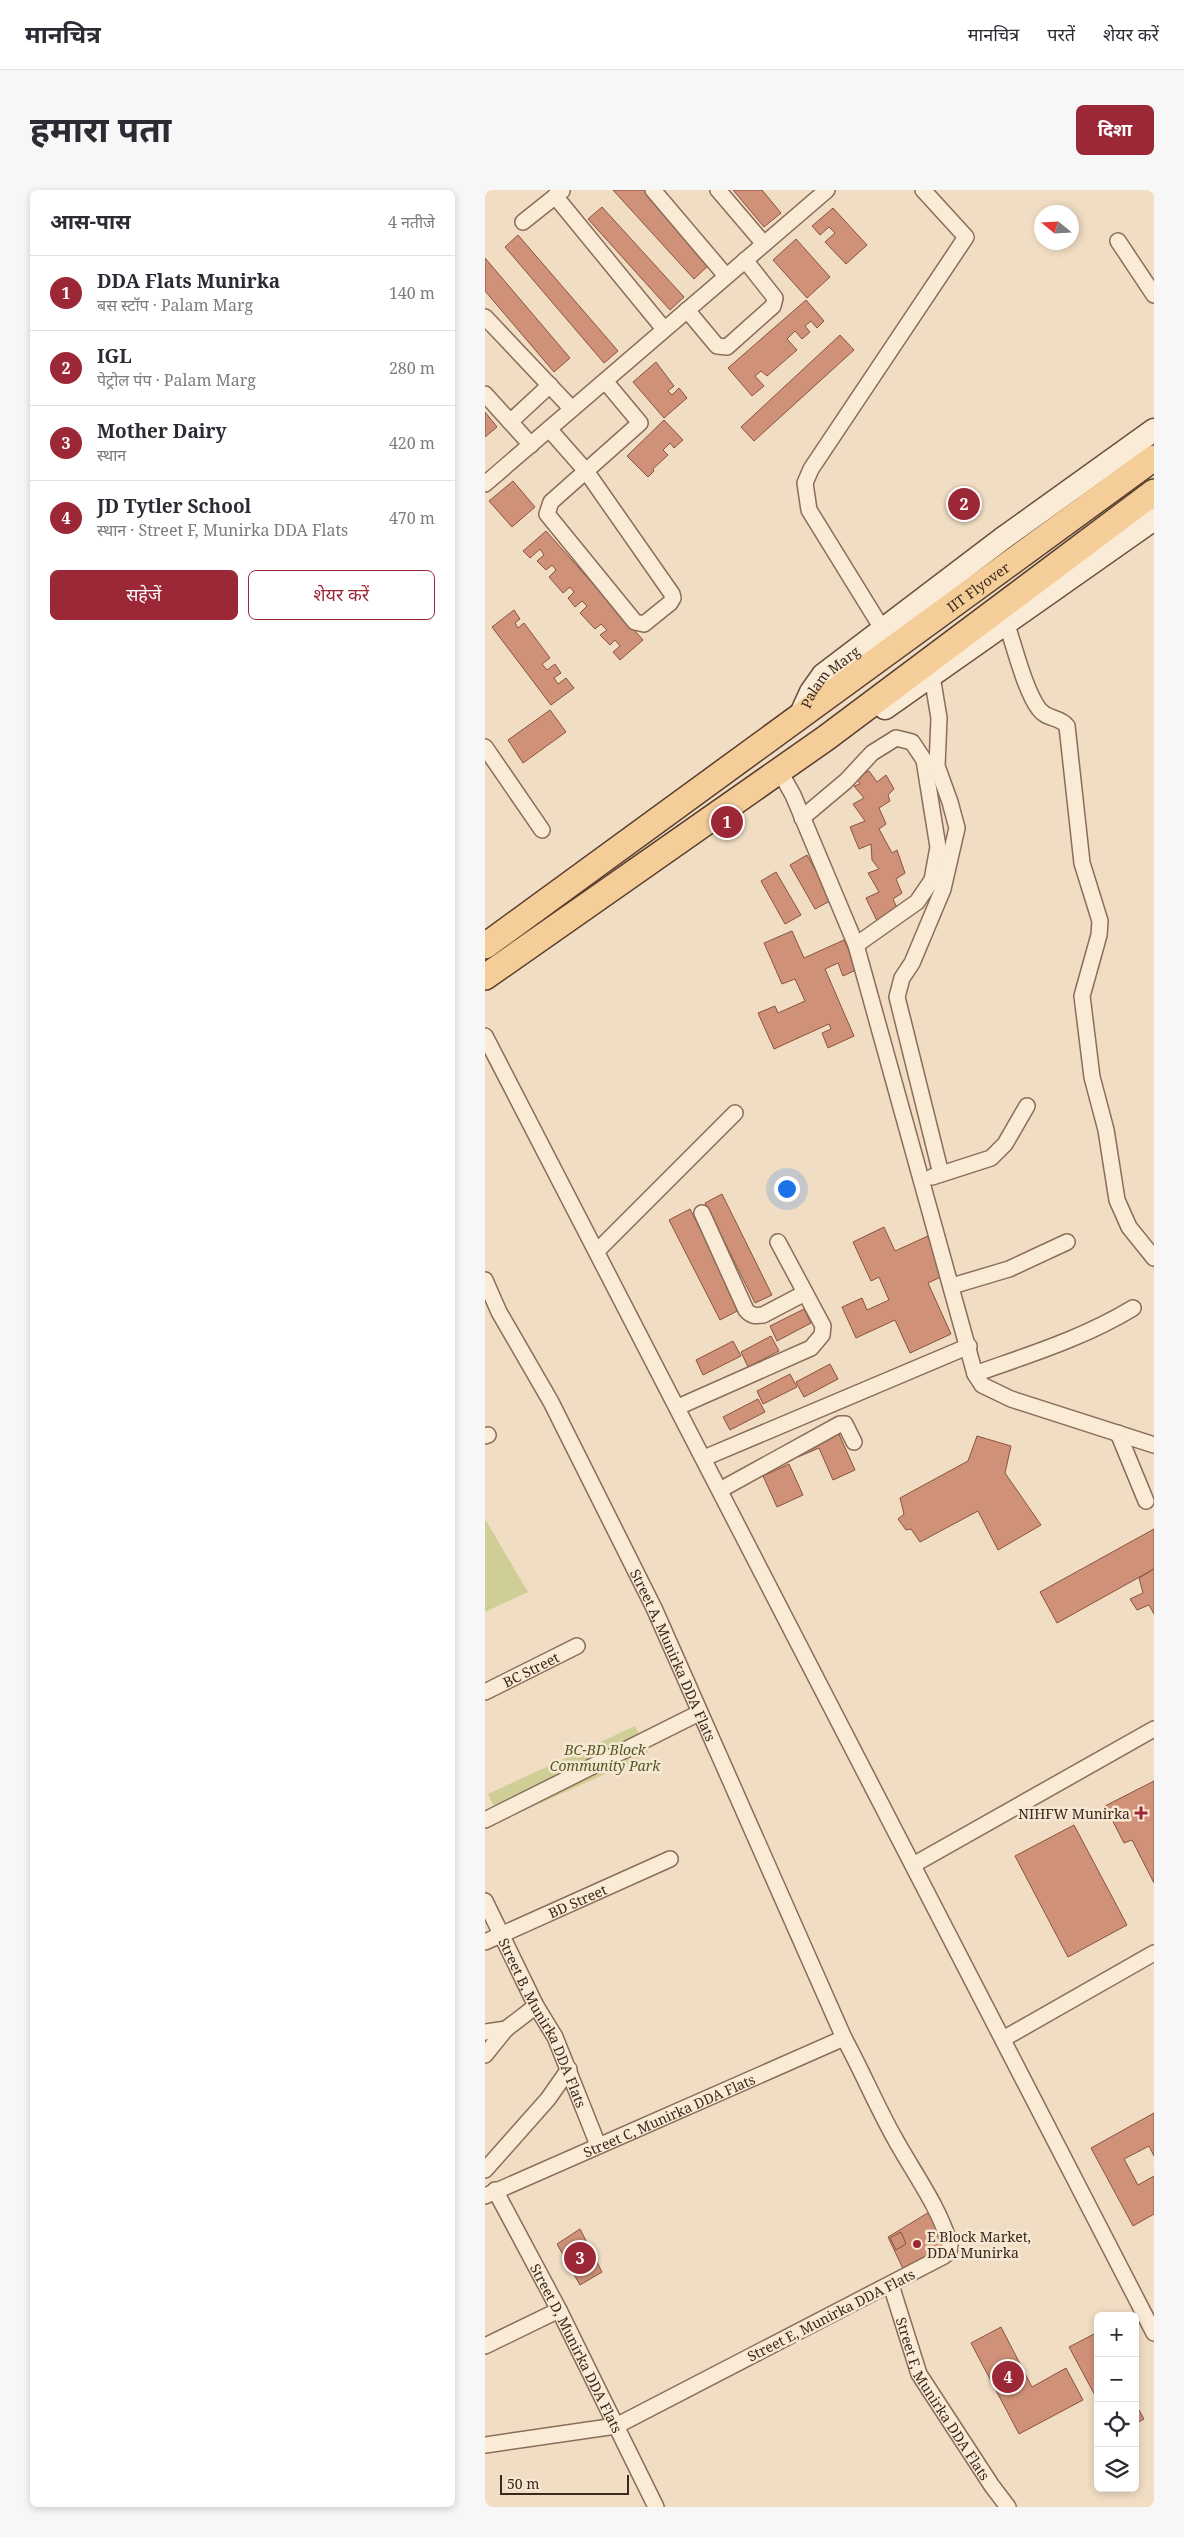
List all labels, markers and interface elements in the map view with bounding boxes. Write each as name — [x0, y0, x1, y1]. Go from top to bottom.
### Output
text: मानचित्र — [25, 17, 101, 50]
text: मानचित्र — [968, 22, 1019, 46]
text: परतें — [1047, 22, 1075, 46]
text: शेयर करें — [1103, 22, 1159, 46]
text: हमारा पता — [30, 105, 171, 152]
button: दिशा — [1076, 105, 1154, 155]
north arrow — [1034, 205, 1079, 250]
text: आस-पास — [50, 207, 131, 235]
text: 4 नतीजे — [388, 211, 435, 233]
text: DDA Flats Munirka — [97, 268, 280, 294]
text: 1 — [61, 282, 71, 304]
text: 140 m — [389, 282, 435, 304]
text: बस स्टॉप · Palam Marg — [97, 294, 253, 316]
text: IGL — [97, 343, 132, 369]
text: 2 — [61, 357, 71, 379]
text: 280 m — [389, 357, 435, 379]
text: पेट्रोल पंप · Palam Marg — [97, 369, 256, 391]
text: Mother Dairy — [97, 418, 226, 444]
text: 3 — [61, 432, 71, 454]
text: 420 m — [389, 432, 435, 454]
text: स्थान — [97, 444, 126, 466]
pin: 2 — [948, 485, 980, 523]
text: JD Tytler School — [97, 493, 251, 519]
text: 4 — [61, 507, 71, 529]
text: 470 m — [389, 507, 435, 529]
text: स्थान · Street F, Munirka DDA Flats — [97, 519, 348, 541]
street label: IIT Flyover — [943, 557, 1013, 616]
button: सहेजें — [50, 570, 238, 620]
button: शेयर करें — [248, 570, 435, 620]
street label: Palam Marg — [796, 641, 864, 711]
pin: 1 — [711, 803, 743, 841]
your location — [774, 1176, 800, 1202]
street label: Street A, Munirka DDA Flats — [626, 1566, 721, 1744]
street label: BC Street — [499, 1647, 562, 1691]
park label: BC-BD Block Community Park — [550, 1740, 661, 1775]
place label: NIHFW Munirka — [1018, 1804, 1130, 1823]
marker: NIHFW Munirka — [1134, 1806, 1148, 1820]
street label: BD Street — [545, 1879, 609, 1922]
street label: Street B, Munirka DDA Flats — [495, 1934, 592, 2110]
street label: Street C, Munirka DDA Flats — [580, 2069, 758, 2161]
place label: E Block Market, DDA Munirka — [927, 2227, 1031, 2262]
marker: E Block Market, DDA Munirka — [911, 2238, 923, 2250]
pin: 3 — [564, 2239, 596, 2277]
street label: Street D, Munirka DDA Flats — [526, 2260, 627, 2436]
street label: Street E, Munirka DDA Flats — [744, 2264, 918, 2366]
map controls — [1094, 2312, 1139, 2492]
button: + — [1094, 2312, 1139, 2357]
street label: Street F, Munirka DDA Flats — [892, 2315, 995, 2484]
button: − — [1094, 2357, 1139, 2402]
pin: 4 — [992, 2358, 1024, 2396]
button: locate — [1094, 2402, 1139, 2447]
button: layers — [1094, 2447, 1139, 2492]
scale bar — [500, 2472, 629, 2495]
text: 50 m — [507, 2474, 540, 2493]

